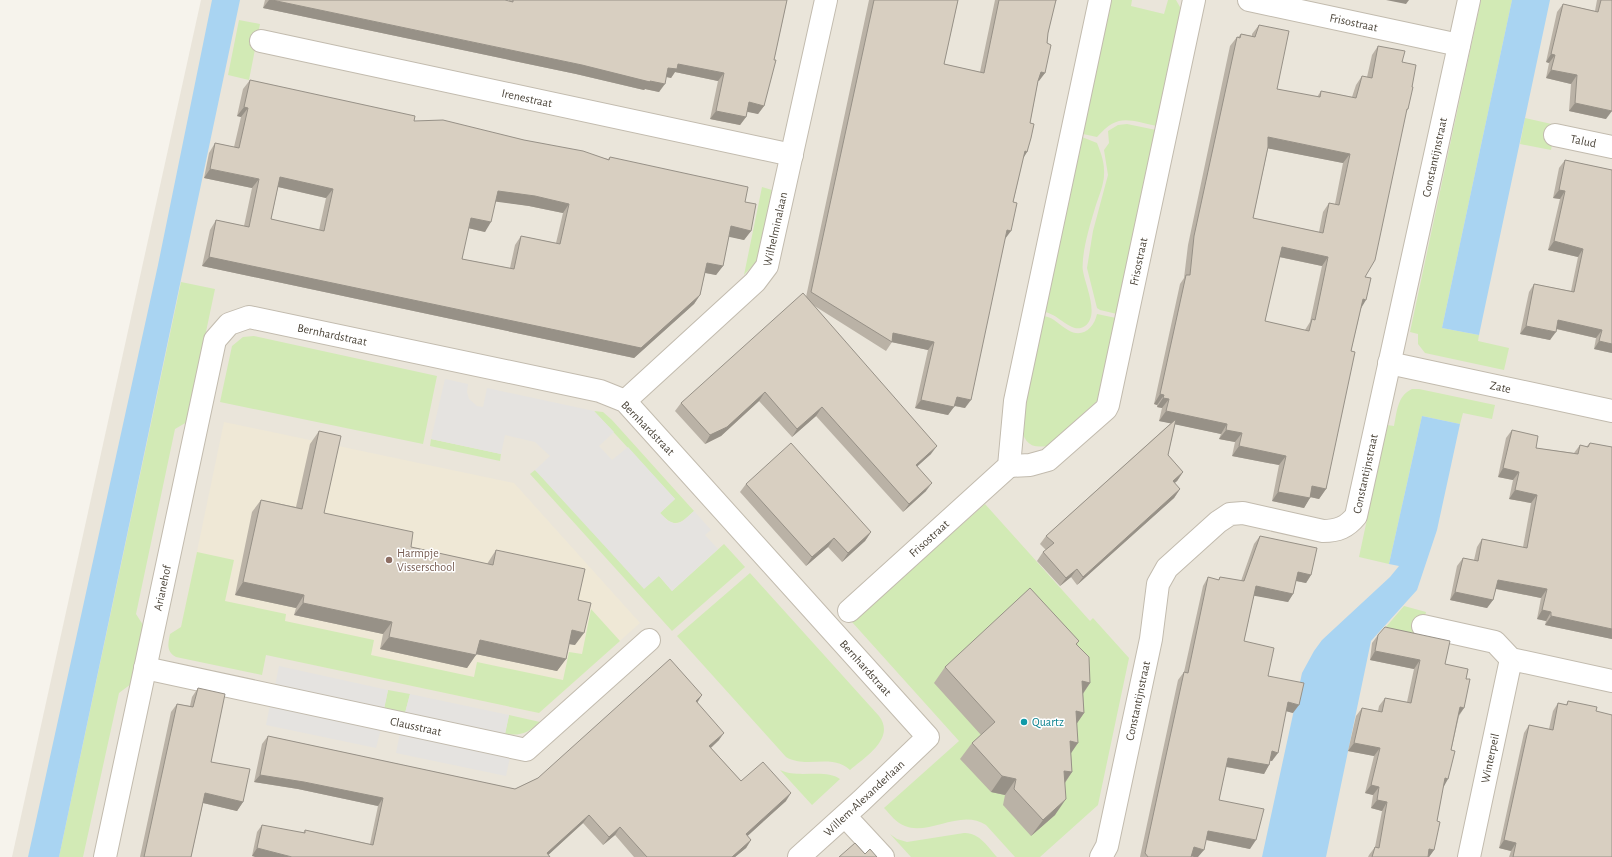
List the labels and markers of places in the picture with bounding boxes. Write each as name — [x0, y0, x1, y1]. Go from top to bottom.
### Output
place label: Harmpje Visserschool — [397, 547, 455, 573]
marker: Harmpje Visserschool — [384, 555, 394, 565]
place label: Quartz — [1032, 716, 1064, 729]
marker: Quartz — [1019, 717, 1029, 727]

